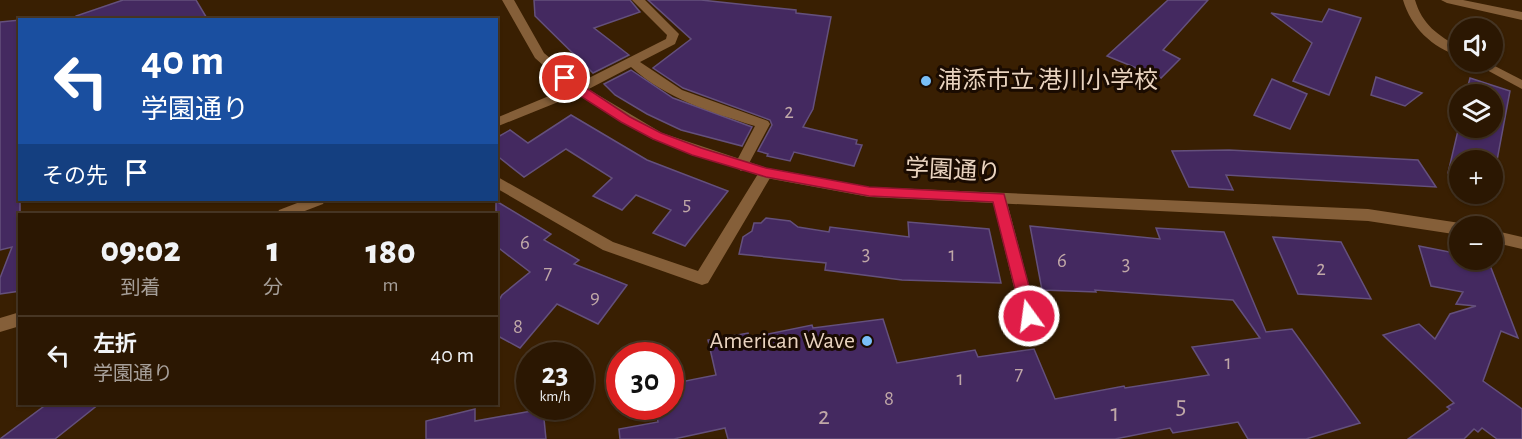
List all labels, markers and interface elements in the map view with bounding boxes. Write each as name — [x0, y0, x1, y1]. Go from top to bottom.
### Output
map controls — [1449, 18, 1503, 270]
button: sound — [1449, 18, 1503, 72]
text: 40 m — [141, 40, 224, 82]
icon: left — [42, 42, 120, 120]
pin — [539, 52, 590, 103]
icon: arrive — [548, 61, 581, 94]
place label: 浦添市立 港川小学校 — [938, 67, 1158, 93]
marker: 浦添市立 港川小学校 — [919, 74, 933, 88]
button: layers — [1449, 84, 1503, 138]
text: 学園通り — [141, 96, 249, 123]
house number: 2 — [784, 101, 794, 122]
button: + — [1449, 150, 1503, 204]
street label: 学園通り — [904, 155, 1002, 185]
icon: arrive — [120, 156, 153, 189]
text: その先 — [42, 165, 108, 187]
house number: 5 — [683, 193, 691, 214]
button: − — [1449, 216, 1503, 270]
text: 09:02 — [100, 232, 181, 268]
text: 1 — [267, 232, 280, 268]
house number: 6 — [520, 232, 530, 253]
text: 180 — [366, 234, 416, 270]
house number: 3 — [862, 243, 870, 264]
house number: 1 — [948, 244, 956, 265]
house number: 6 — [1057, 250, 1067, 271]
house number: 3 — [1122, 253, 1130, 274]
house number: 2 — [1316, 258, 1326, 279]
house number: 7 — [544, 262, 553, 283]
text: m — [383, 275, 399, 295]
text: 到着 — [121, 278, 161, 298]
text: 分 — [263, 278, 283, 298]
position arrow — [997, 284, 1061, 348]
house number: 9 — [590, 286, 600, 307]
house number: 8 — [513, 316, 523, 337]
place label: American Wave — [710, 329, 855, 353]
text: 左折 — [93, 333, 137, 355]
marker: American Wave — [860, 334, 874, 348]
icon: left — [42, 339, 75, 372]
speed limit sign: 30 — [606, 342, 684, 420]
text: 40 m — [431, 344, 474, 366]
house number: 1 — [1224, 352, 1232, 373]
text: 23 — [541, 359, 569, 389]
house number: 7 — [1015, 363, 1024, 384]
text: 学園通り — [93, 364, 173, 384]
house number: 1 — [956, 368, 964, 389]
house number: 8 — [884, 388, 894, 409]
text: km/h — [540, 389, 570, 404]
house number: 5 — [1176, 392, 1186, 418]
house number: 1 — [1111, 400, 1119, 426]
house number: 2 — [818, 403, 830, 429]

